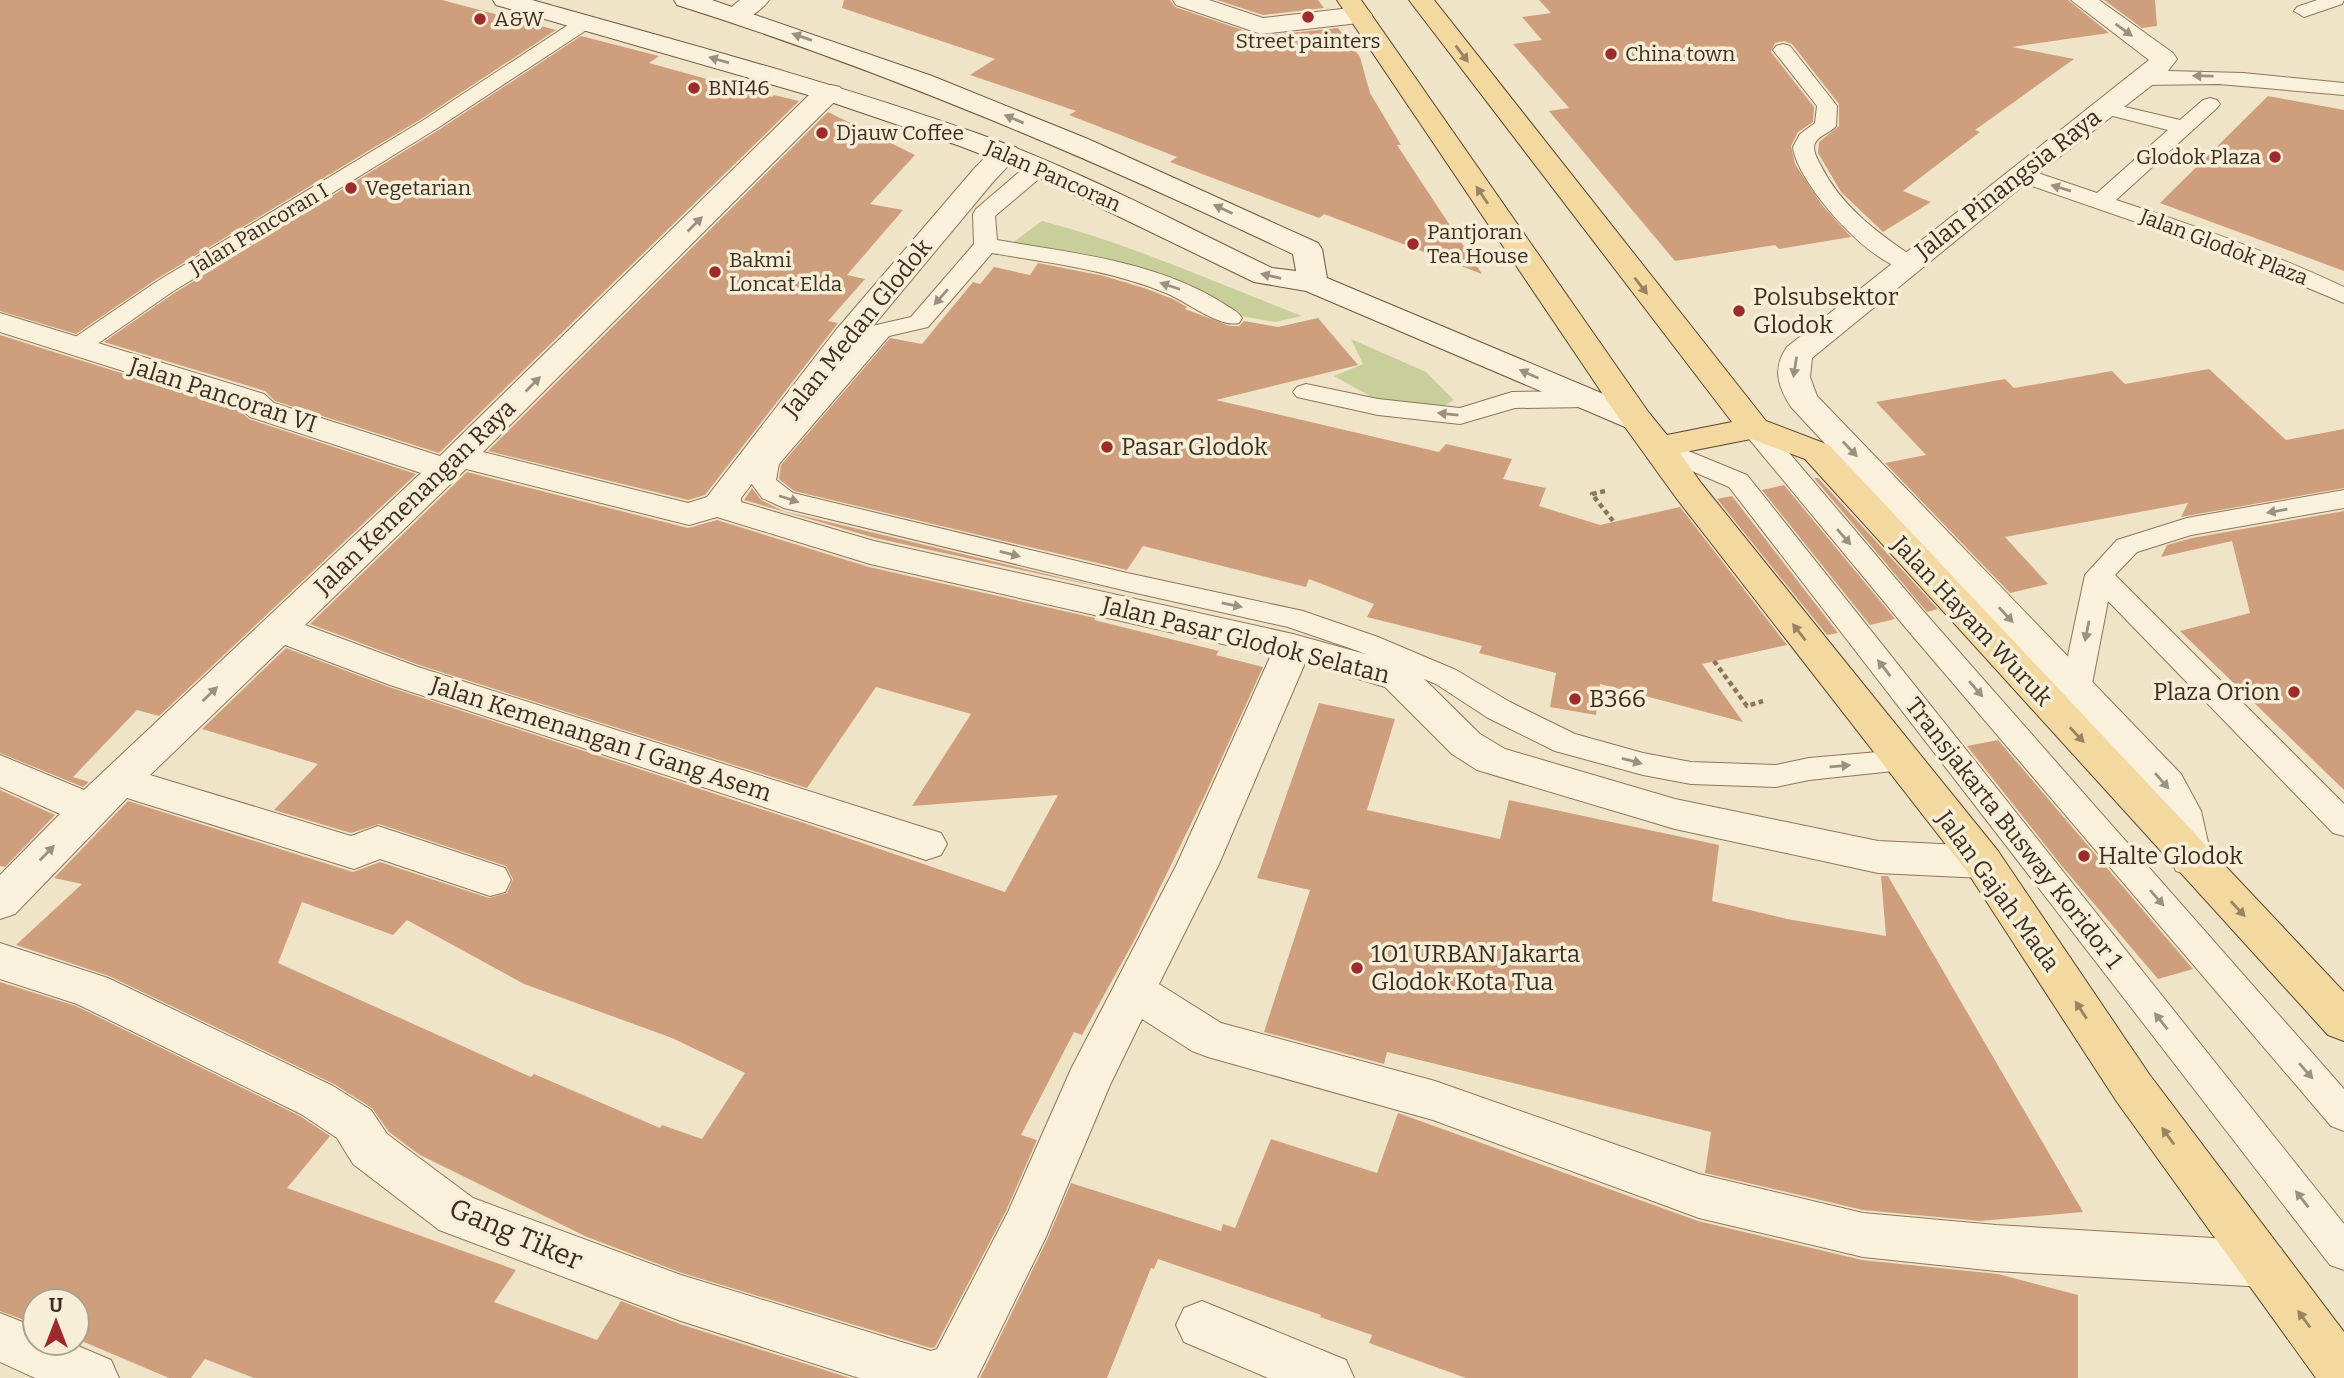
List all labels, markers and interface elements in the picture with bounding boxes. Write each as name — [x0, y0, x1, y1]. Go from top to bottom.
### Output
place label: A&W — [494, 6, 545, 32]
marker: Street painters — [1300, 9, 1316, 25]
marker: A&W — [472, 11, 488, 27]
one-way arrow — [2115, 22, 2133, 36]
place label: Street painters — [1236, 28, 1380, 54]
one-way arrow — [791, 31, 812, 42]
place label: China town — [1625, 41, 1735, 67]
one-way arrow — [1455, 45, 1469, 63]
marker: China town — [1603, 46, 1619, 62]
one-way arrow — [708, 55, 729, 65]
one-way arrow — [2192, 70, 2214, 82]
place label: BNI46 — [708, 75, 770, 101]
marker: BNI46 — [686, 80, 702, 96]
street label: Jalan Pinangsia Raya — [1909, 103, 2106, 266]
one-way arrow — [1004, 113, 1024, 125]
place label: Djauw Coffee — [836, 120, 964, 146]
marker: Djauw Coffee — [814, 125, 830, 141]
street label: Jalan Pancoran — [980, 134, 1125, 217]
place label: Glodok Plaza — [2136, 144, 2262, 170]
marker: Glodok Plaza — [2267, 149, 2283, 165]
place label: Vegetarian — [365, 175, 471, 201]
street label: Jalan Pancoran I — [184, 177, 333, 281]
marker: Vegetarian — [343, 180, 359, 196]
one-way arrow — [2050, 182, 2071, 192]
one-way arrow — [1475, 186, 1489, 204]
one-way arrow — [1213, 203, 1233, 215]
street label: Jalan Glodok Plaza — [2135, 203, 2312, 291]
one-way arrow — [686, 215, 703, 232]
place label: Pantjoran Tea House — [1427, 219, 1528, 269]
street label: Jalan Medan Glodok — [776, 233, 938, 424]
marker: Pantjoran Tea House — [1405, 236, 1421, 252]
place label: Bakmi Loncat Elda — [729, 247, 843, 297]
marker: Bakmi Loncat Elda — [707, 264, 723, 280]
one-way arrow — [1260, 270, 1282, 281]
one-way arrow — [1633, 276, 1648, 294]
one-way arrow — [1159, 280, 1180, 290]
place label: Polsubsektor Glodok — [1753, 283, 1899, 339]
one-way arrow — [934, 288, 949, 305]
marker: Polsubsektor Glodok — [1731, 303, 1747, 319]
street label: Jalan Pancoran VI — [125, 351, 320, 439]
one-way arrow — [1789, 357, 1800, 379]
one-way arrow — [1519, 368, 1539, 380]
one-way arrow — [524, 376, 541, 392]
street label: Jalan Kemenangan Raya — [308, 394, 521, 601]
one-way arrow — [1437, 409, 1459, 420]
place label: Pasar Glodok — [1121, 433, 1268, 461]
marker: Pasar Glodok — [1099, 439, 1115, 455]
one-way arrow — [1842, 440, 1858, 457]
one-way arrow — [779, 495, 800, 505]
one-way arrow — [2266, 506, 2288, 517]
one-way arrow — [1836, 528, 1851, 545]
street label: Jalan Hayam Wuruk — [1886, 530, 2058, 712]
one-way arrow — [999, 549, 1021, 560]
street label: Jalan Pasar Glodok Selatan — [1098, 590, 1393, 689]
one-way arrow — [1221, 599, 1243, 610]
one-way arrow — [1998, 606, 2014, 623]
one-way arrow — [2082, 620, 2093, 642]
one-way arrow — [1792, 623, 1807, 641]
one-way arrow — [1878, 659, 1892, 677]
street label: Jalan Kemenangan I Gang Asem — [426, 670, 775, 807]
place label: Plaza Orion — [2153, 678, 2280, 706]
one-way arrow — [1968, 681, 1983, 698]
marker: Plaza Orion — [2286, 684, 2302, 700]
place label: B366 — [1589, 685, 1646, 713]
one-way arrow — [201, 687, 218, 703]
marker: B366 — [1567, 691, 1583, 707]
street label: Transjakarta Busway Koridor 1 — [1900, 692, 2129, 974]
one-way arrow — [2068, 726, 2084, 743]
one-way arrow — [1621, 756, 1643, 767]
one-way arrow — [1829, 760, 1851, 771]
one-way arrow — [2154, 772, 2169, 789]
street label: Jalan Gajah Mada — [1930, 805, 2066, 977]
place label: Halte Glodok — [2098, 842, 2243, 870]
one-way arrow — [39, 845, 55, 862]
marker: Halte Glodok — [2076, 848, 2092, 864]
one-way arrow — [2149, 889, 2165, 907]
one-way arrow — [2230, 900, 2246, 917]
place label: 1O1 URBAN Jakarta Glodok Kota Tua — [1371, 940, 1580, 996]
marker: 1O1 URBAN Jakarta Glodok Kota Tua — [1349, 960, 1365, 976]
one-way arrow — [2075, 1001, 2088, 1020]
one-way arrow — [2154, 1012, 2169, 1029]
one-way arrow — [2298, 1062, 2313, 1079]
one-way arrow — [2162, 1127, 2176, 1145]
street label: Gang Tiker — [445, 1191, 587, 1277]
one-way arrow — [2294, 1191, 2309, 1209]
north arrow — [21, 1287, 91, 1357]
text: U — [49, 1294, 63, 1317]
one-way arrow — [2297, 1310, 2311, 1328]

